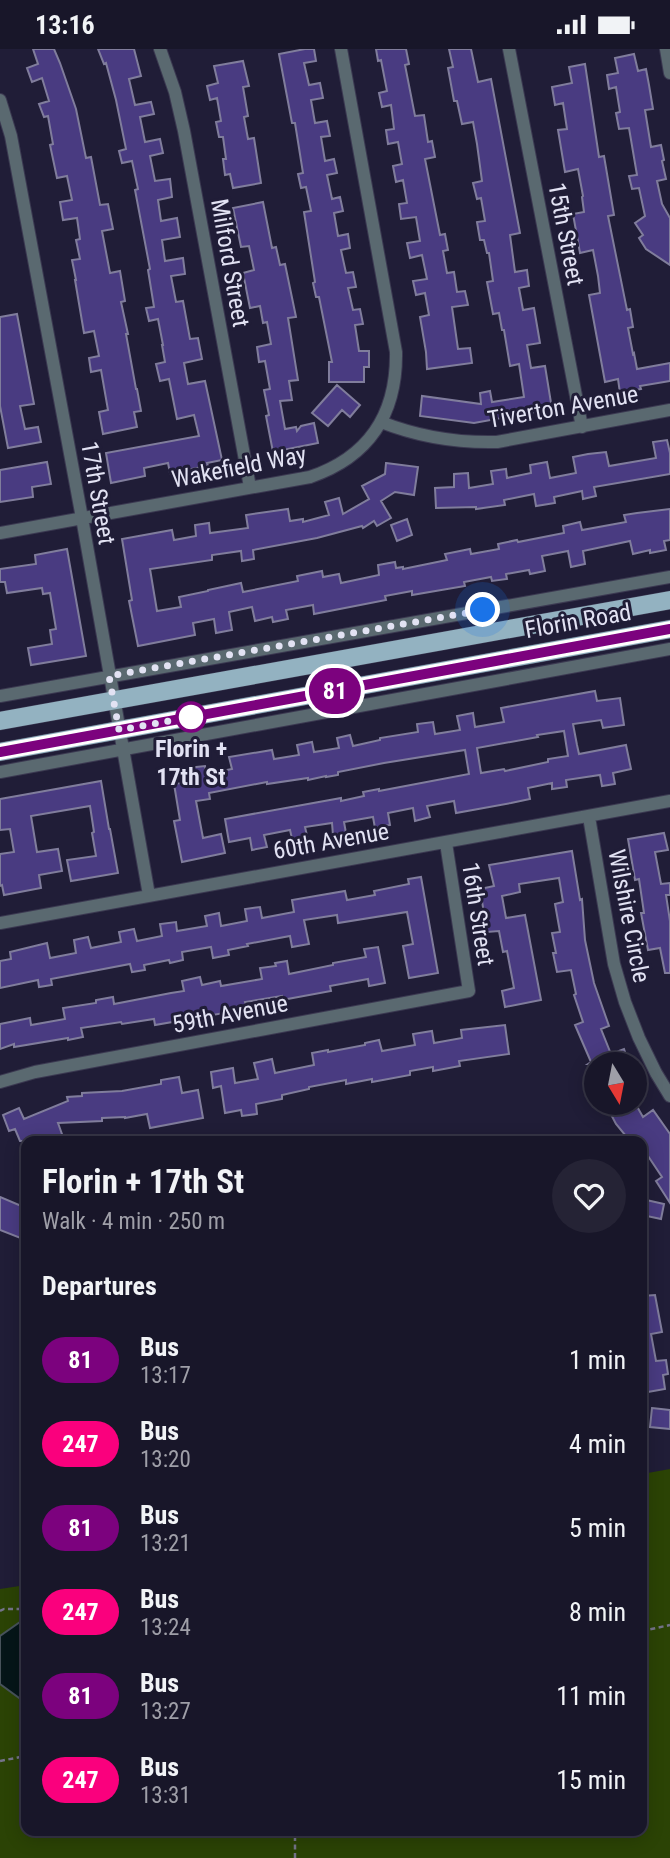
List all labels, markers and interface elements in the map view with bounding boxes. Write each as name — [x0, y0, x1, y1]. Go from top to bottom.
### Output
text: 13:16 — [35, 10, 95, 40]
street label: 15th Street — [542, 180, 590, 288]
street label: Milford Street — [205, 197, 255, 329]
street label: Tiverton Avenue — [486, 380, 640, 434]
street label: 17th Street — [75, 439, 121, 547]
street label: Wakefield Way — [169, 440, 309, 494]
your location — [465, 592, 500, 627]
street label: Florin Road — [523, 598, 633, 644]
line badge: 81 — [304, 668, 366, 714]
text: 81 — [323, 677, 347, 705]
marker: Florin + 17th St — [176, 702, 206, 732]
place label: Florin + 17th St — [155, 735, 227, 791]
street label: 60th Avenue — [271, 817, 391, 865]
street label: Wilshire Circle — [602, 847, 656, 985]
street label: 16th Street — [456, 860, 500, 968]
street label: 59th Avenue — [170, 989, 290, 1039]
north arrow — [584, 1052, 648, 1115]
map controls — [584, 1052, 647, 1115]
button: heart — [552, 1159, 626, 1233]
text: Florin + 17th St — [42, 1162, 244, 1201]
text: Walk · 4 min · 250 m — [42, 1208, 225, 1235]
text: Departures — [42, 1271, 157, 1301]
text: Bus — [140, 1332, 179, 1362]
text: 1 min — [569, 1345, 626, 1375]
text: 81 — [68, 1346, 93, 1374]
text: 13:17 — [140, 1362, 191, 1389]
text: Bus — [140, 1416, 179, 1446]
text: 4 min — [569, 1429, 626, 1459]
text: 247 — [62, 1430, 99, 1458]
text: 13:20 — [140, 1446, 191, 1473]
text: Bus — [140, 1500, 179, 1530]
text: 5 min — [569, 1513, 626, 1543]
text: 81 — [68, 1514, 93, 1542]
text: 13:21 — [140, 1530, 191, 1557]
text: Bus — [140, 1584, 179, 1614]
text: 8 min — [569, 1597, 626, 1627]
text: 247 — [62, 1598, 99, 1626]
text: 13:24 — [140, 1614, 191, 1641]
text: Bus — [140, 1668, 179, 1698]
text: 11 min — [556, 1681, 626, 1711]
text: 81 — [68, 1682, 93, 1710]
text: 13:27 — [140, 1698, 191, 1725]
text: Bus — [140, 1752, 179, 1782]
text: 15 min — [556, 1765, 626, 1795]
text: 247 — [62, 1766, 99, 1794]
text: 13:31 — [140, 1782, 191, 1809]

